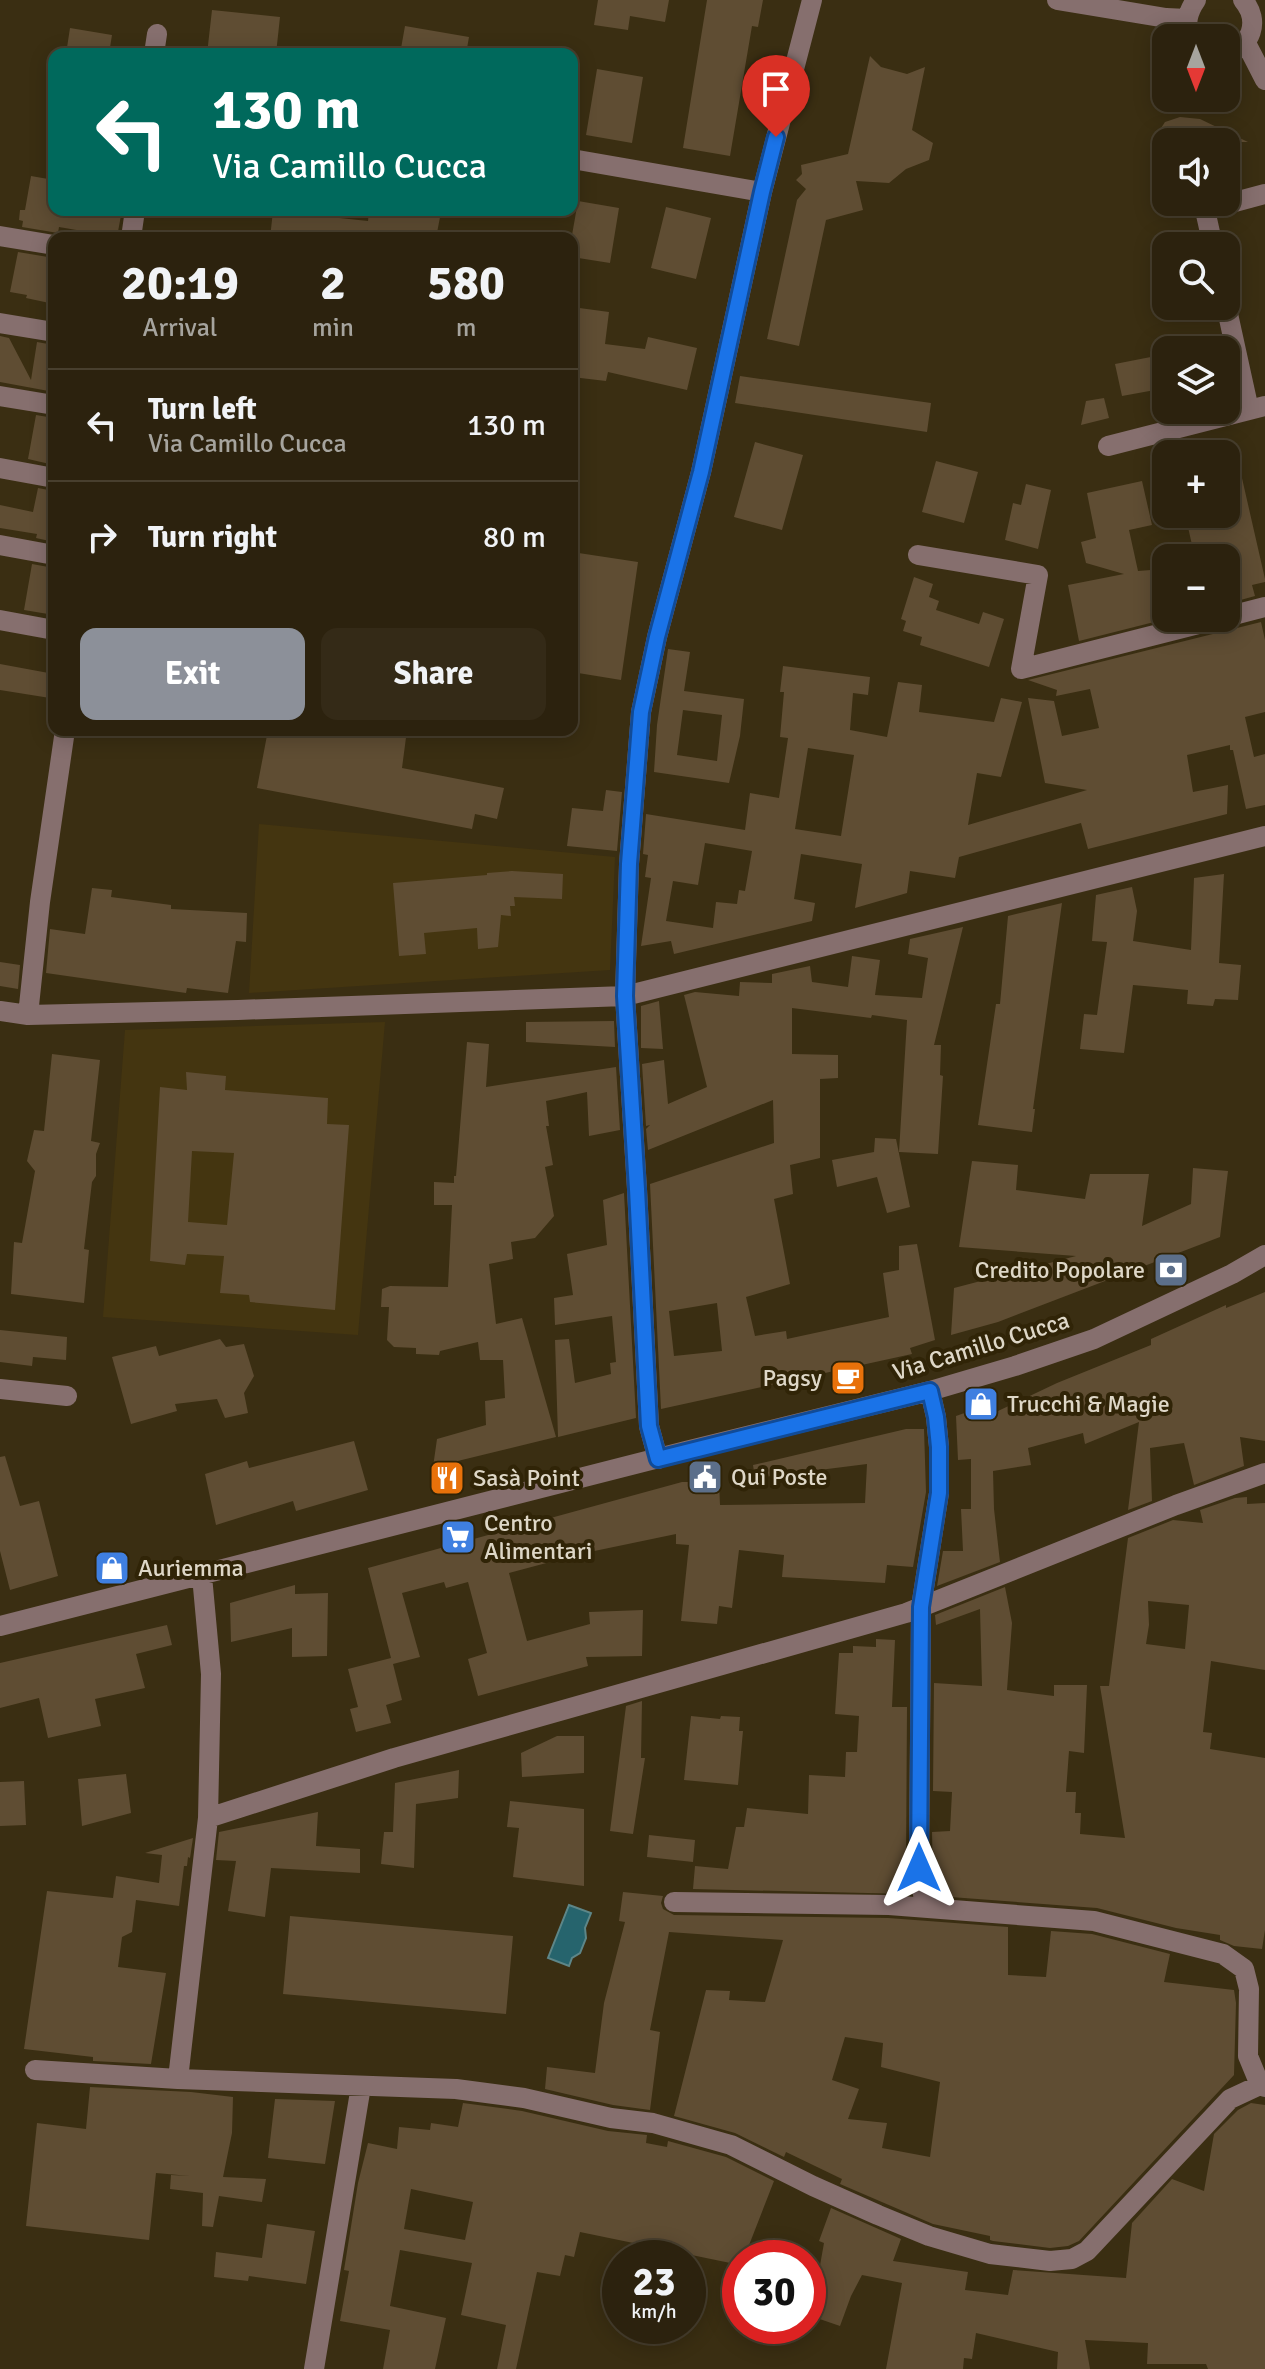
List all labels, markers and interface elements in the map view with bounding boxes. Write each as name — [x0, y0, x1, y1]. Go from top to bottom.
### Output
north arrow — [1152, 24, 1240, 112]
map controls — [1152, 24, 1240, 632]
pin — [742, 55, 810, 137]
icon: arrive — [754, 67, 798, 111]
text: 130 m — [212, 75, 360, 144]
icon: left — [80, 80, 184, 184]
button: sound — [1152, 128, 1240, 216]
text: Via Camillo Cucca — [212, 144, 487, 189]
button: search — [1152, 232, 1240, 320]
text: 20:19 — [121, 254, 239, 313]
text: 2 — [320, 254, 346, 313]
text: 580 — [427, 254, 505, 313]
text: Arrival — [143, 312, 217, 344]
text: min — [312, 312, 354, 344]
text: m — [456, 312, 476, 344]
button: layers — [1152, 336, 1240, 424]
text: Turn left — [148, 391, 257, 428]
icon: left — [80, 403, 124, 447]
text: 130 m — [467, 407, 546, 444]
text: Via Camillo Cucca — [148, 428, 347, 460]
button: + — [1152, 440, 1240, 528]
icon: right — [80, 515, 124, 559]
text: Turn right — [148, 519, 277, 556]
text: 80 m — [483, 519, 546, 556]
button: − — [1152, 544, 1240, 632]
button: Exit — [80, 628, 305, 720]
button: Share — [321, 628, 546, 720]
bank icon: Credito Popolare — [1152, 1251, 1190, 1289]
place label: Credito Popolare — [975, 1255, 1145, 1285]
street label: Via Camillo Cucca — [889, 1305, 1073, 1387]
cafe icon: Pagsy — [829, 1359, 867, 1397]
place label: Pagsy — [762, 1363, 822, 1393]
shop icon: Trucchi & Magie — [962, 1385, 1000, 1423]
place label: Trucchi & Magie — [1007, 1389, 1170, 1419]
public building icon: Qui Poste — [686, 1458, 724, 1496]
restaurant icon: Sasà Point — [428, 1459, 466, 1497]
place label: Qui Poste — [731, 1462, 828, 1492]
place label: Sasà Point — [473, 1463, 580, 1493]
place label: Centro Alimentari — [484, 1508, 592, 1566]
supermarket icon: Centro Alimentari — [439, 1518, 477, 1556]
shop icon: Auriemma — [93, 1549, 131, 1587]
place label: Auriemma — [138, 1553, 244, 1583]
position arrow — [877, 1826, 961, 1910]
speed limit sign: 30 — [722, 2240, 826, 2344]
text: 23 — [632, 2257, 676, 2307]
text: km/h — [631, 2299, 677, 2324]

